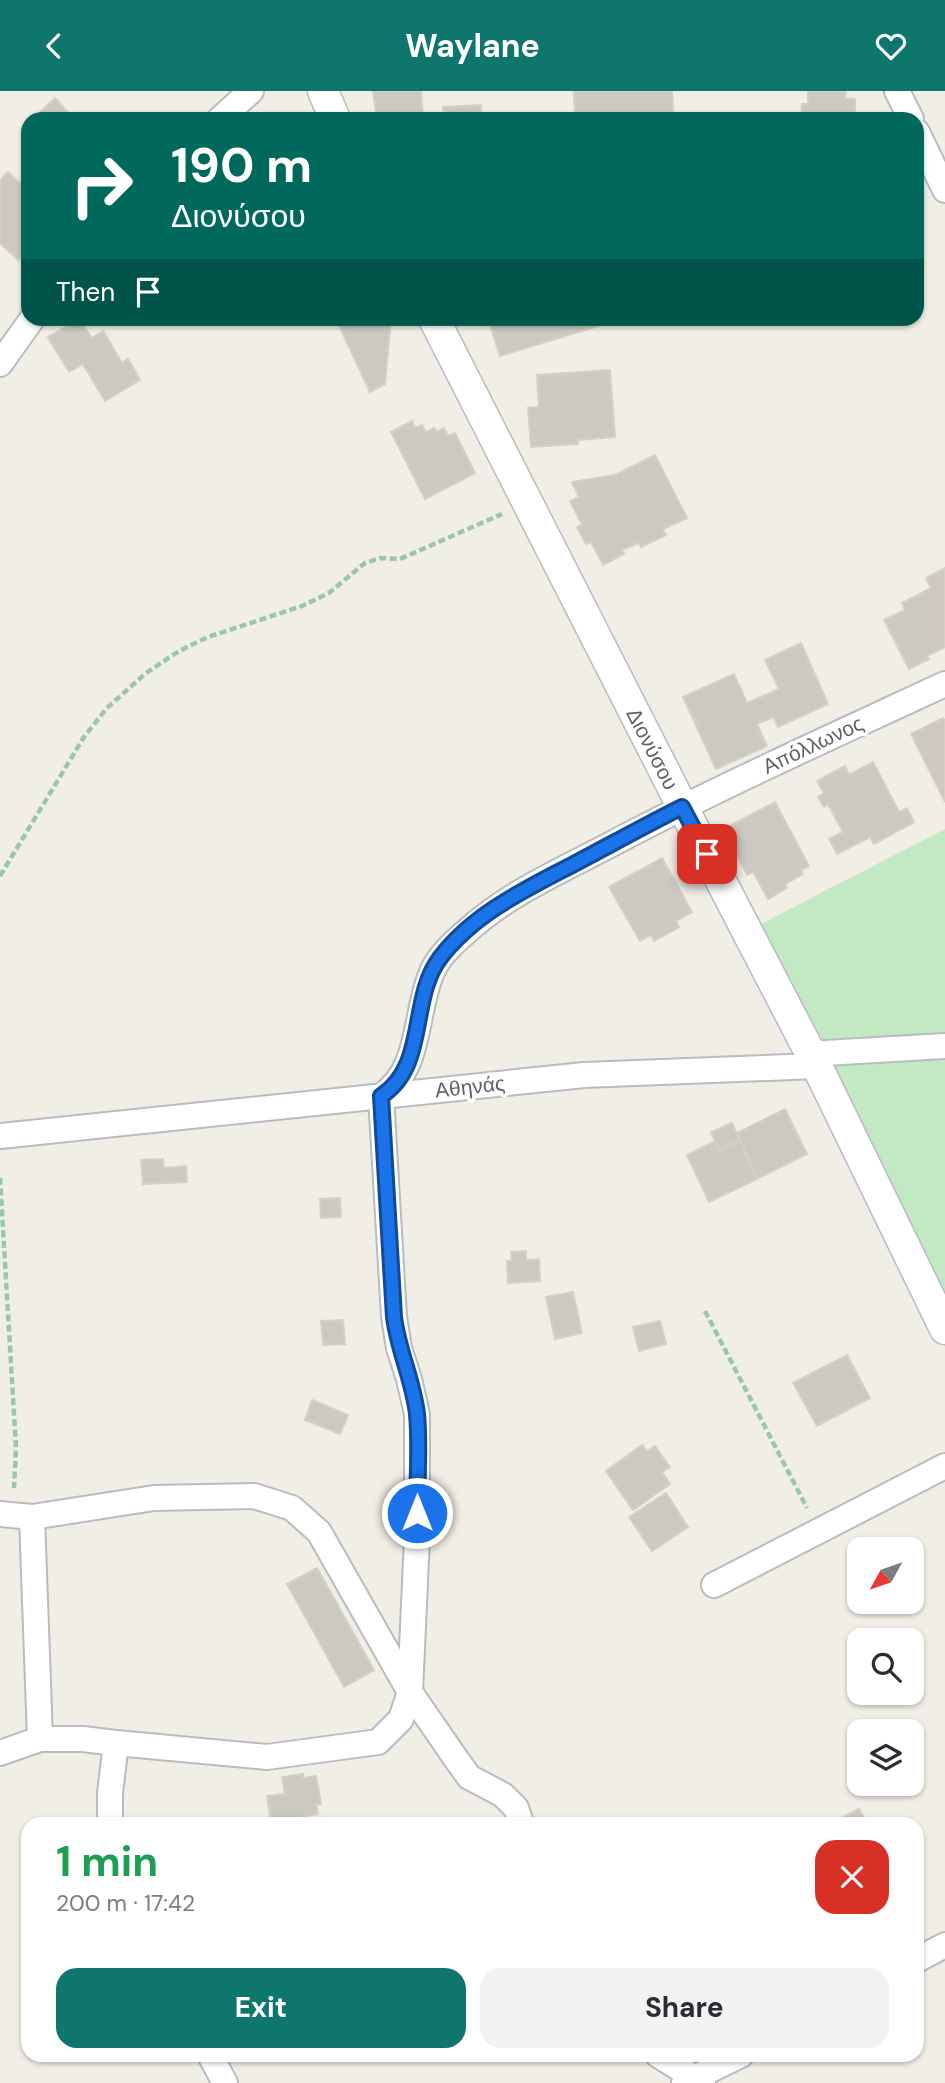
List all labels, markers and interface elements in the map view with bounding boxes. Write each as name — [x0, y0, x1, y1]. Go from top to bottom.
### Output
text: Waylane — [405, 25, 540, 67]
icon: back — [35, 27, 73, 65]
icon: heart — [872, 27, 910, 65]
text: 190 m — [171, 133, 312, 197]
icon: right — [56, 140, 147, 231]
text: Διονύσου — [171, 195, 306, 237]
icon: arrive — [129, 273, 167, 311]
text: Then — [56, 275, 115, 309]
street label: Διονύσου — [619, 703, 685, 795]
street label: Απόλλωνος — [758, 709, 868, 781]
pin — [677, 824, 737, 884]
icon: arrive — [688, 835, 726, 873]
street label: Αθηνάς — [434, 1069, 506, 1105]
position arrow — [380, 1476, 454, 1550]
north arrow — [847, 1537, 924, 1613]
map controls — [847, 1537, 924, 1796]
button: search — [847, 1628, 924, 1705]
button: layers — [847, 1719, 924, 1796]
text: 1 min — [56, 1834, 158, 1889]
button: close — [815, 1840, 889, 1914]
text: 200 m · 17:42 — [56, 1888, 195, 1918]
button: Exit — [56, 1968, 466, 2048]
button: Share — [480, 1968, 889, 2048]

